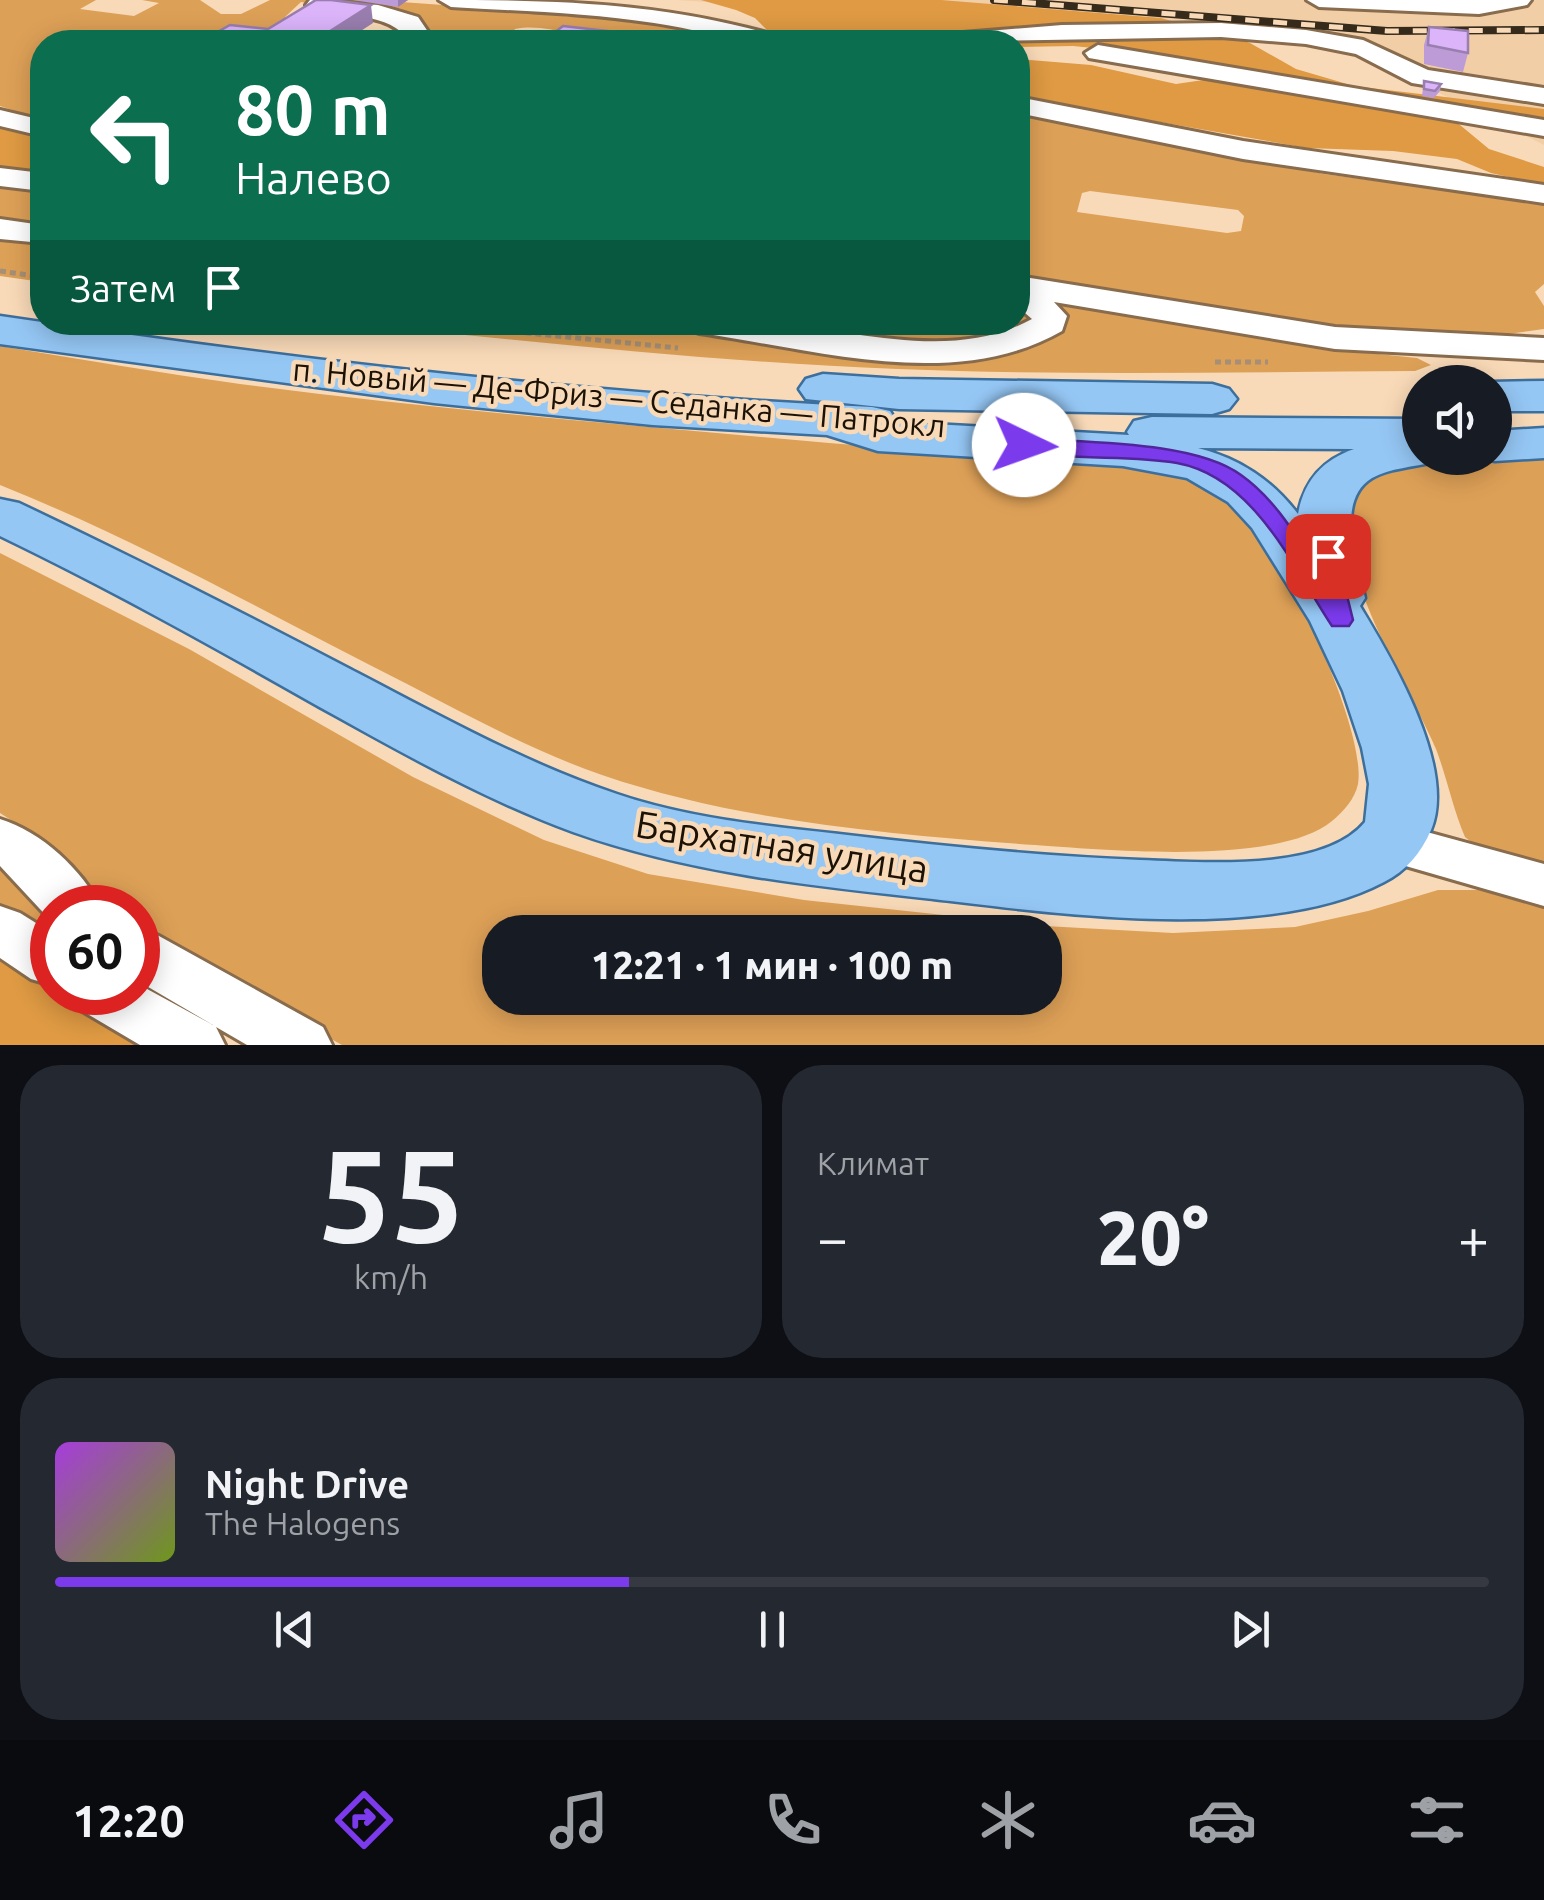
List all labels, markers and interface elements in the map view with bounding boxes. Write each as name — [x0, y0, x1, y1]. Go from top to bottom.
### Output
icon: left — [70, 70, 200, 200]
text: 80 m — [235, 70, 391, 148]
text: Налево — [235, 152, 392, 203]
icon: arrive — [196, 260, 251, 315]
text: Затем — [70, 267, 176, 309]
street label: п. Новый — Де-Фриз — Седанка — Патрокл — [291, 351, 947, 443]
map controls — [1402, 365, 1512, 475]
button: sound — [1402, 365, 1512, 475]
position arrow — [972, 393, 1076, 497]
pin — [1286, 514, 1371, 599]
icon: arrive — [1301, 529, 1356, 584]
street label: Бархатная улица — [633, 802, 931, 890]
speed limit sign: 60 — [30, 885, 160, 1015]
text: 12:21 · 1 мин · 100 m — [591, 944, 953, 986]
text: 55 — [318, 1121, 464, 1267]
text: Климат — [817, 1145, 929, 1181]
text: 20° — [1097, 1195, 1209, 1279]
text: − — [817, 1207, 848, 1268]
text: + — [1458, 1207, 1489, 1268]
text: km/h — [354, 1259, 428, 1295]
text: Night Drive — [205, 1463, 409, 1505]
text: The Halogens — [205, 1505, 400, 1541]
icon: previous — [267, 1602, 322, 1657]
icon: pause — [745, 1602, 800, 1657]
icon: next — [1223, 1602, 1278, 1657]
icon: directions — [329, 1785, 399, 1855]
icon: music — [544, 1785, 614, 1855]
icon: phone — [758, 1785, 828, 1855]
icon: climate — [973, 1785, 1043, 1855]
icon: car — [1187, 1785, 1257, 1855]
icon: filters — [1402, 1785, 1472, 1855]
text: 12:20 — [72, 1795, 185, 1846]

